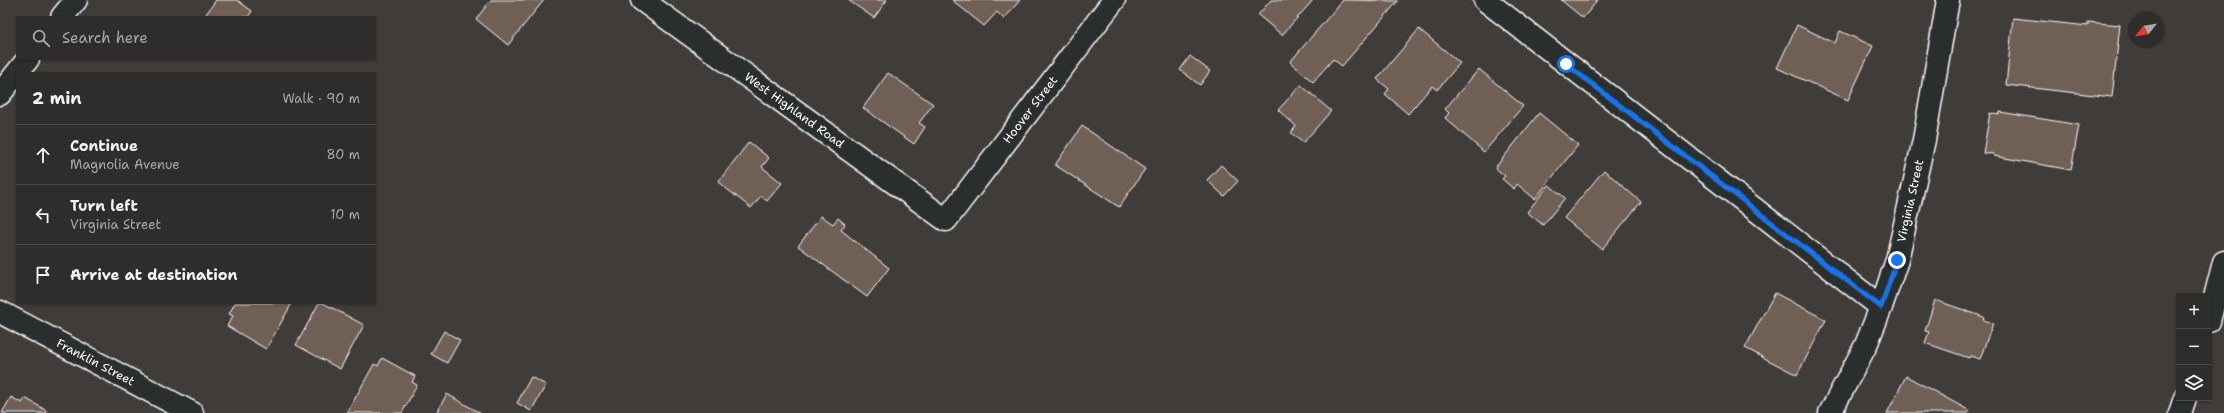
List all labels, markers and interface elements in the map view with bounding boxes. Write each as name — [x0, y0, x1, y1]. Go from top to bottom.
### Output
north arrow — [2128, 12, 2164, 48]
search box — [16, 16, 376, 60]
icon: search — [30, 27, 52, 49]
text: Search here — [62, 28, 148, 48]
route start — [1557, 55, 1575, 73]
street label: West Highland Road — [741, 69, 848, 152]
street label: Hoover Street — [999, 73, 1061, 147]
text: 2 min — [32, 87, 82, 109]
text: Walk · 90 m — [282, 90, 360, 107]
text: Continue — [70, 136, 138, 156]
icon: ahead — [32, 144, 54, 166]
text: 80 m — [326, 146, 360, 163]
text: Magnolia Avenue — [70, 156, 180, 173]
street label: Virginia Street — [1893, 158, 1927, 244]
text: Turn left — [70, 196, 138, 216]
icon: left — [32, 204, 54, 226]
text: 10 m — [330, 206, 360, 223]
text: Virginia Street — [70, 216, 161, 233]
route end — [1888, 251, 1906, 269]
icon: arrive — [32, 264, 54, 286]
text: Arrive at destination — [70, 265, 238, 285]
map controls — [2176, 293, 2212, 401]
button: + — [2176, 293, 2212, 329]
button: − — [2176, 329, 2212, 365]
street label: Franklin Street — [54, 335, 137, 389]
button: layers — [2176, 365, 2212, 401]

